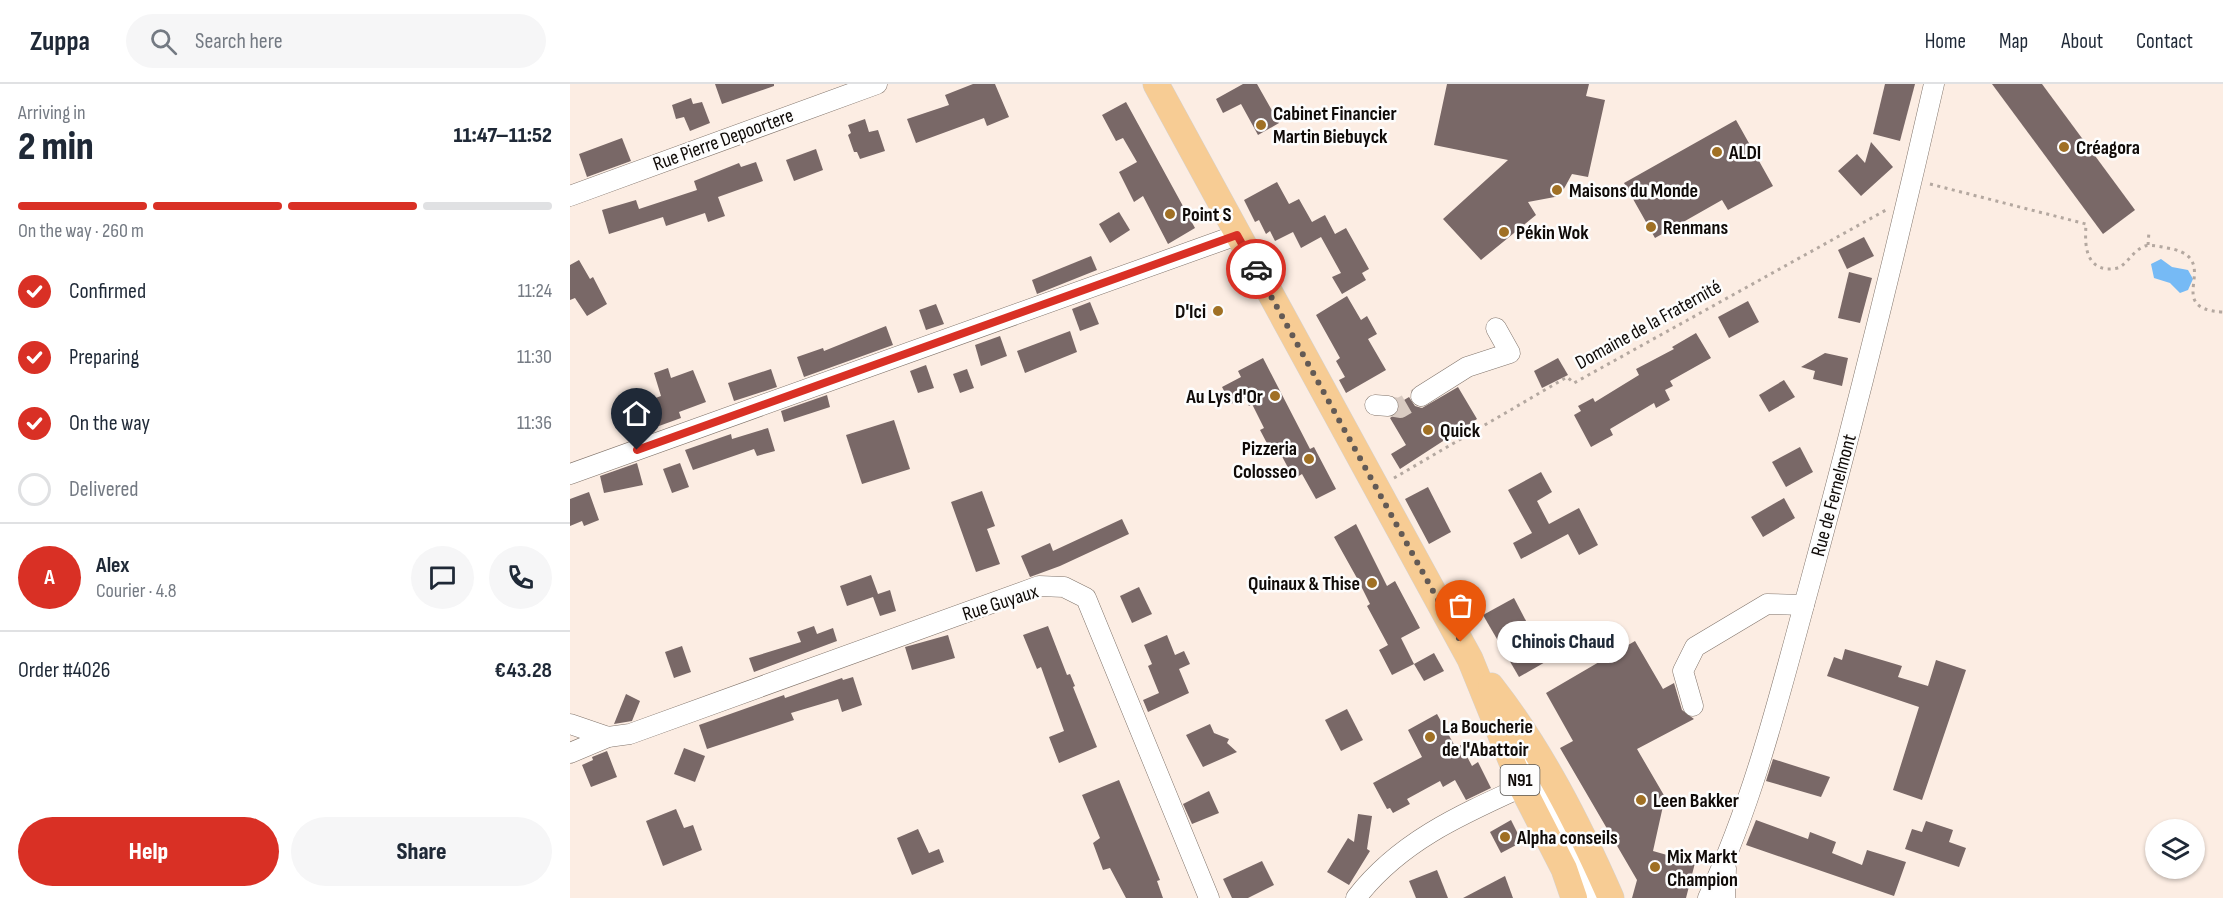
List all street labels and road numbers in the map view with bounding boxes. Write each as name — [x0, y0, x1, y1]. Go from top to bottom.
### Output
street label: Rue Pierre Depoortere — [650, 103, 797, 176]
street label: Domaine de la Fraternité — [1571, 275, 1726, 375]
street label: Rue de Fernelmont — [1806, 431, 1862, 559]
street label: Rue Guyaux — [959, 579, 1042, 626]
road number: N91 — [1500, 765, 1540, 795]

